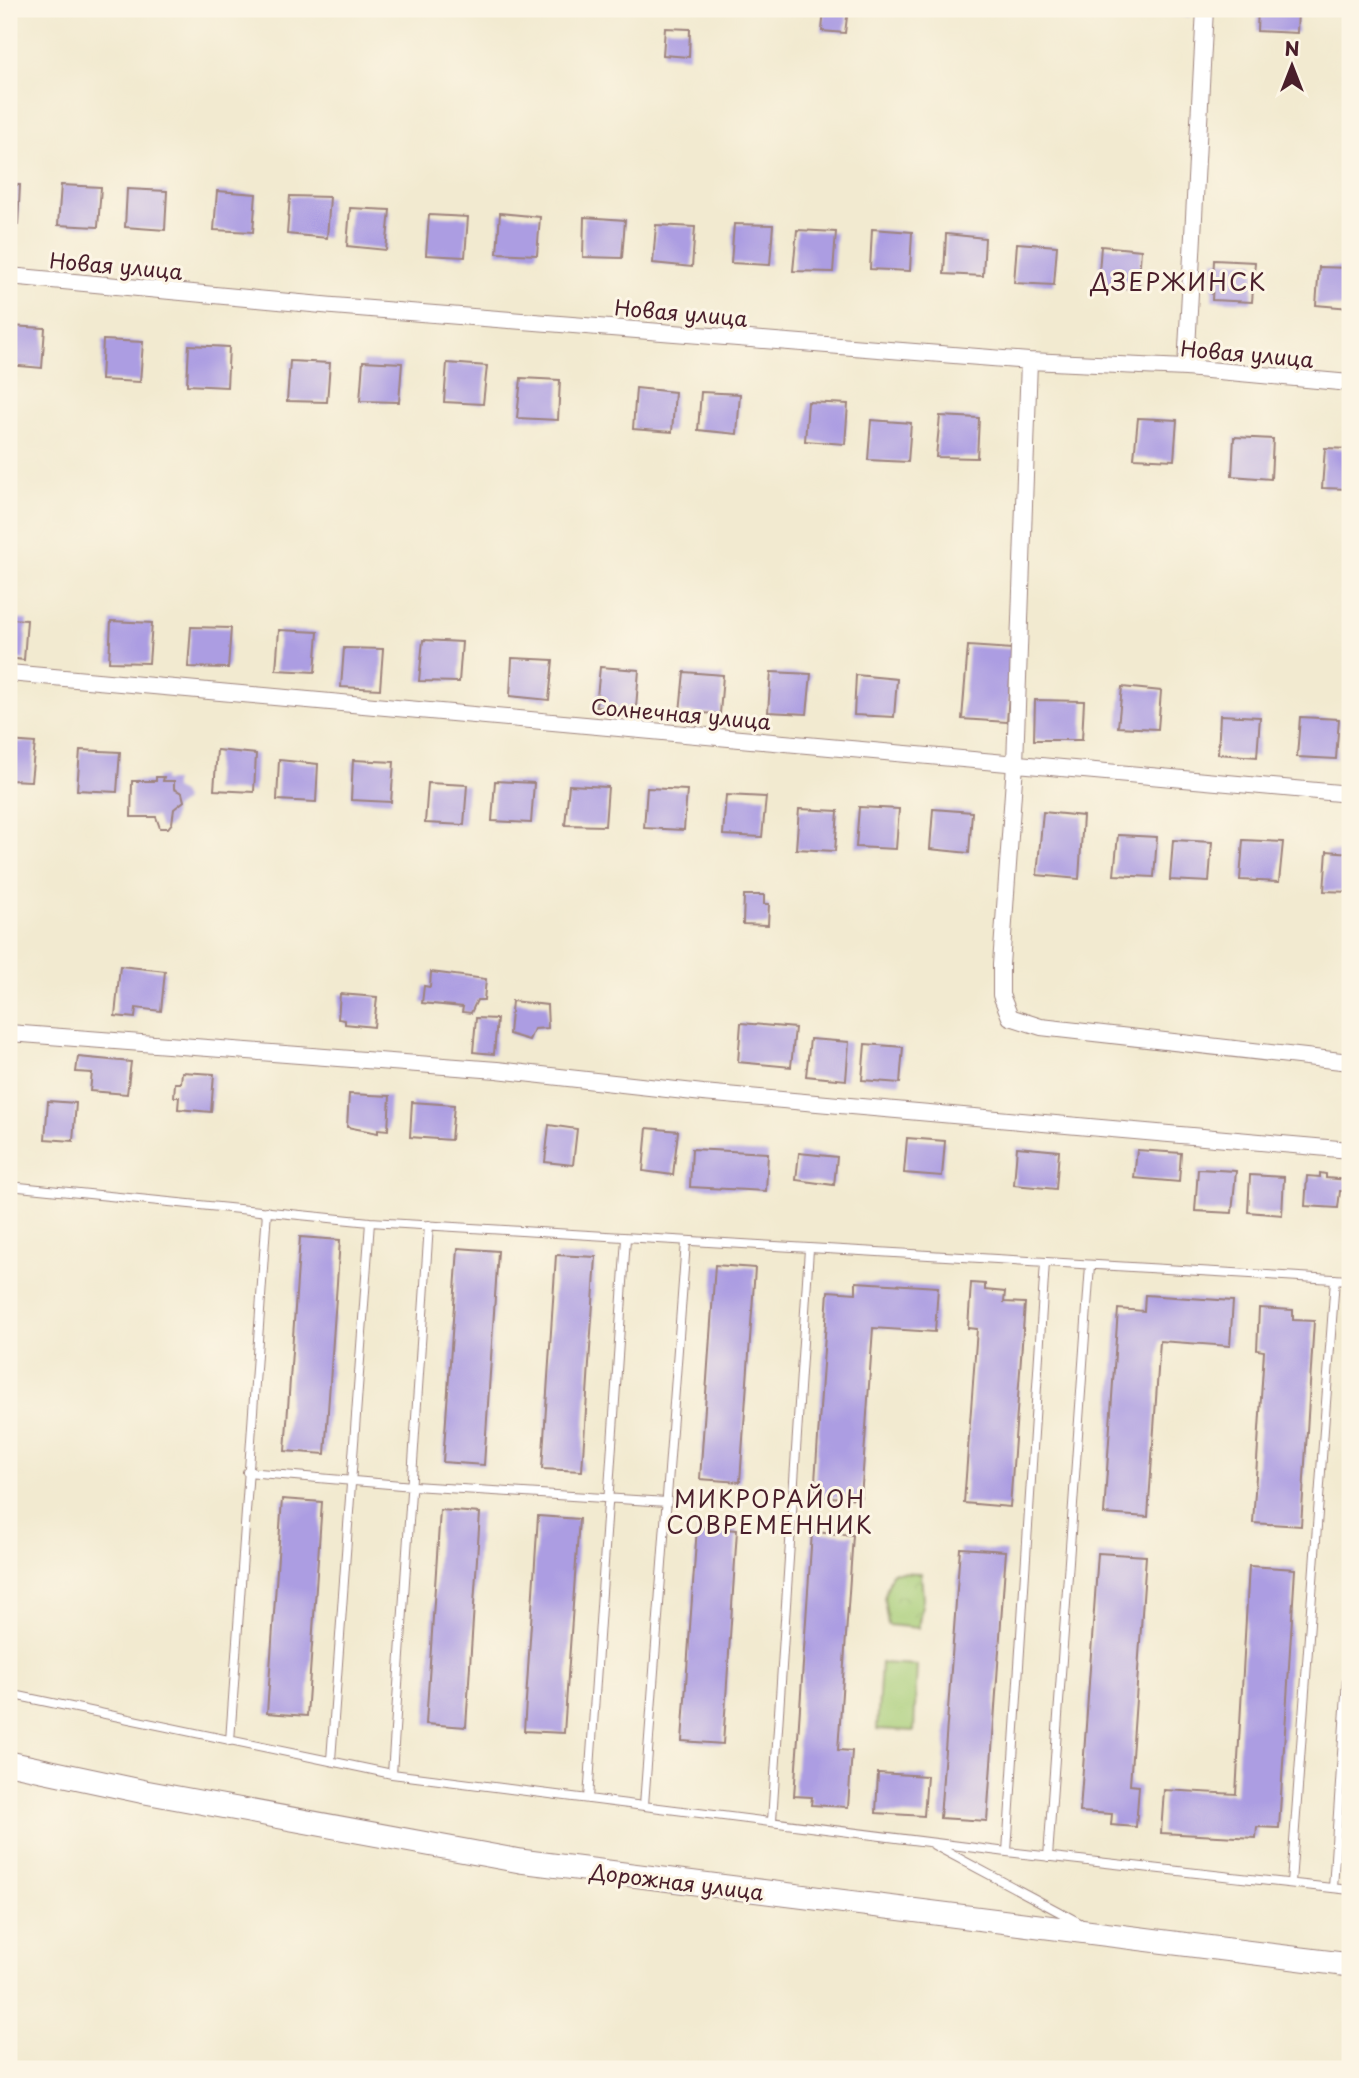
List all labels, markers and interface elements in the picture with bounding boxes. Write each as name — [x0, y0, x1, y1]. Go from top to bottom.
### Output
north arrow — [1258, 32, 1328, 102]
text: N — [1284, 34, 1300, 62]
street label: Новая улица — [48, 243, 185, 287]
district label: ДЗЕРЖИНСК — [1089, 263, 1268, 299]
street label: Новая улица — [613, 290, 750, 334]
street label: Новая улица — [1179, 331, 1316, 375]
street label: Солнечная улица — [590, 689, 773, 737]
district label: МИКРОРАЙОН СОВРЕМЕННИК — [666, 1481, 874, 1542]
street label: Дорожная улица — [587, 1854, 766, 1908]

